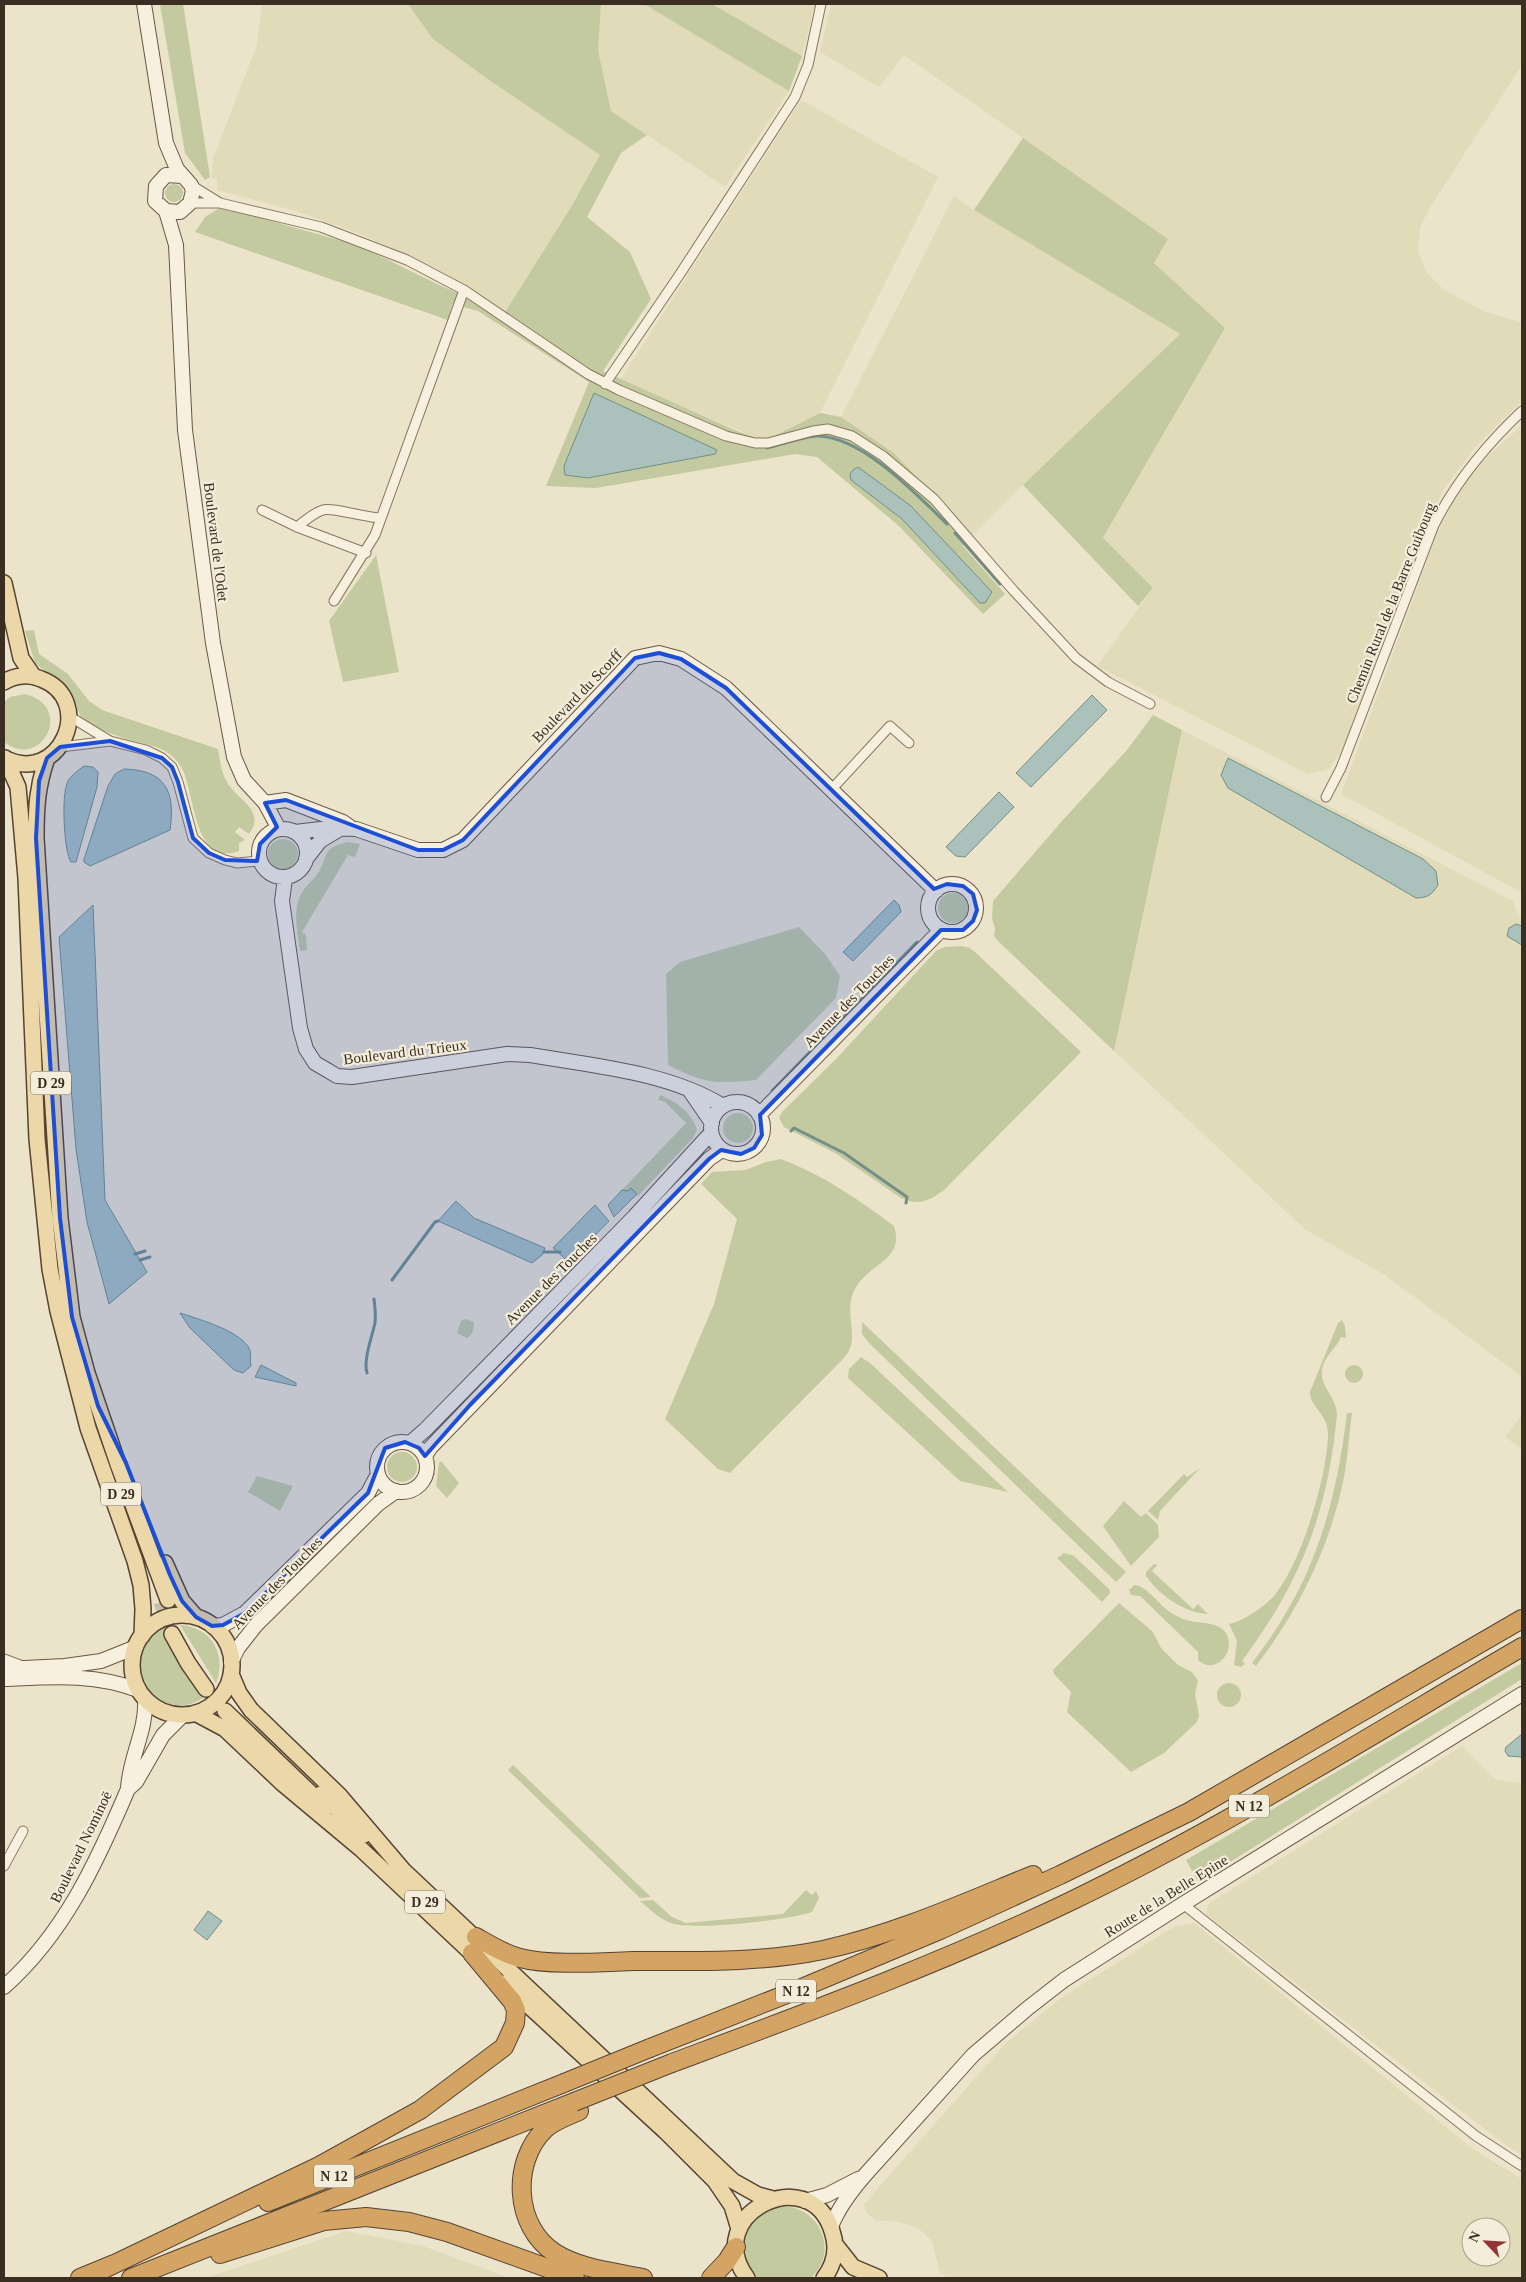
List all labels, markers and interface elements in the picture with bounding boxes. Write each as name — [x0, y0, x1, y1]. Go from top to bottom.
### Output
street label: Boulevard de l'Odet — [201, 481, 231, 603]
street label: Chemin Rural de la Barre Guibourg — [1343, 500, 1439, 706]
street label: Boulevard du Scorff — [529, 646, 625, 746]
street label: Avenue des Touches — [801, 951, 897, 1051]
street label: Boulevard du Trieux — [342, 1036, 468, 1068]
road number: D 29 — [31, 1072, 71, 1094]
street label: Avenue des Touches — [502, 1230, 600, 1328]
road number: D 29 — [101, 1482, 141, 1506]
street label: Avenue des Touches — [229, 1533, 325, 1633]
street label: Boulevard Nominoë — [47, 1788, 115, 1905]
road number: N 12 — [1229, 1794, 1269, 1818]
street label: Route de la Belle Epine — [1101, 1851, 1231, 1941]
road number: D 29 — [405, 1890, 445, 1914]
road number: N 12 — [776, 1980, 816, 2002]
road number: N 12 — [314, 2164, 354, 2188]
north arrow — [1461, 2217, 1511, 2267]
text: N — [1466, 2229, 1484, 2244]

